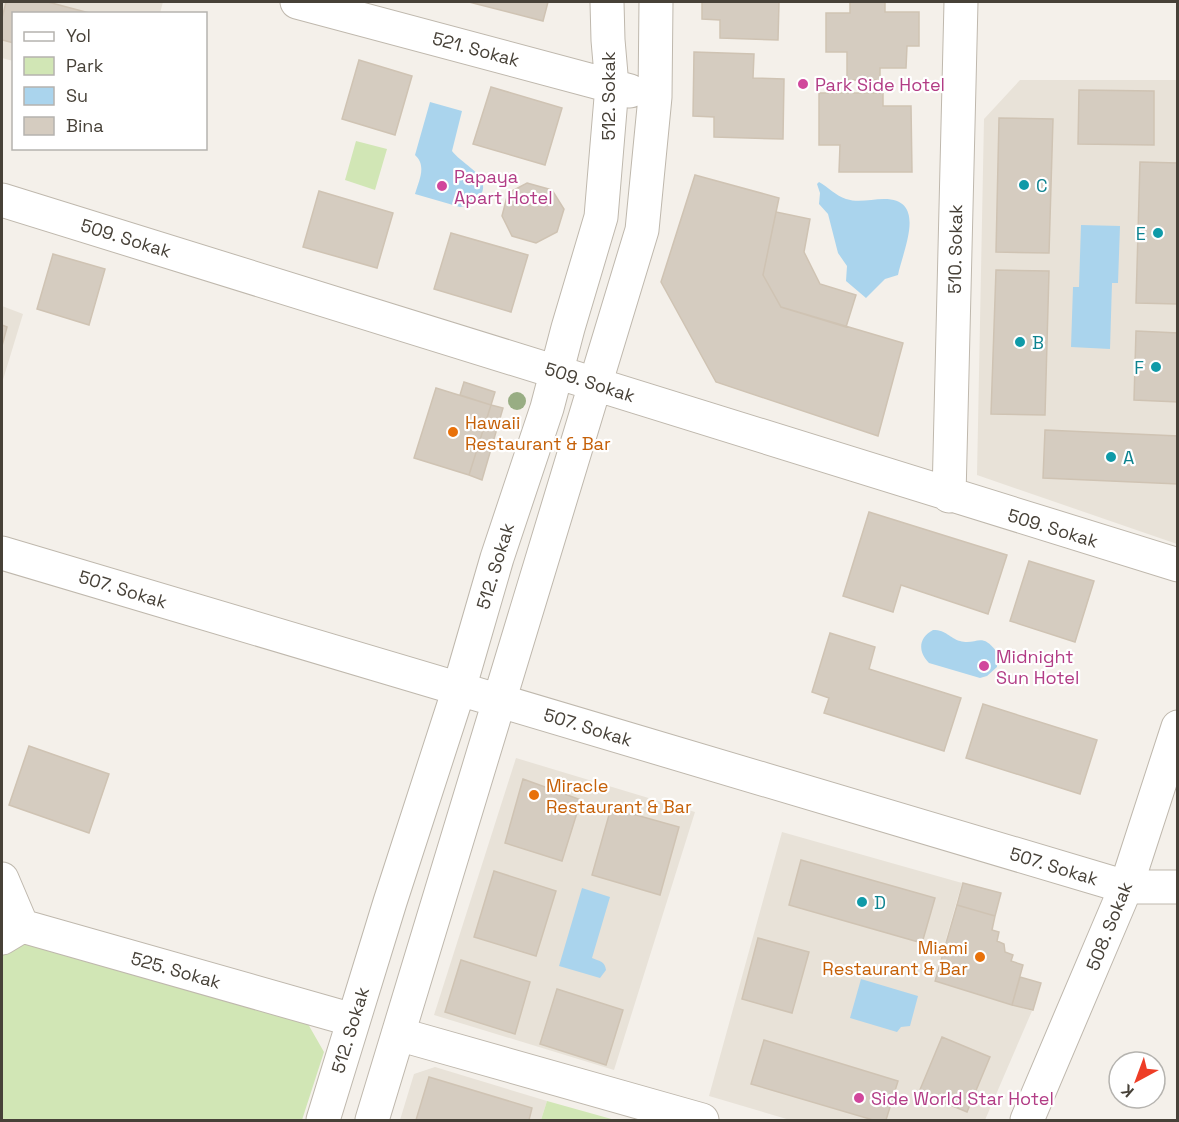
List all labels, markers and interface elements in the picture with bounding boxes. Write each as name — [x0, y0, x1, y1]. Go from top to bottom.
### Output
legend — [12, 12, 207, 150]
text: Yol — [66, 24, 91, 47]
street label: 521. Sokak — [430, 26, 522, 72]
street label: 512. Sokak — [597, 51, 620, 141]
text: Park — [66, 54, 104, 77]
place label: Park Side Hotel — [815, 73, 945, 96]
marker: Park Side Hotel — [796, 77, 810, 91]
text: Su — [66, 84, 88, 107]
text: Bina — [66, 114, 104, 137]
place label: Papaya Apart Hotel — [454, 165, 553, 209]
place label: C — [1036, 174, 1048, 197]
marker: C — [1017, 178, 1031, 192]
marker: Papaya Apart Hotel — [435, 179, 449, 193]
street label: 510. Sokak — [943, 204, 967, 294]
street label: 509. Sokak — [78, 213, 174, 263]
place label: E — [1136, 222, 1146, 245]
marker: E — [1151, 226, 1165, 240]
place label: B — [1032, 331, 1044, 354]
marker: B — [1013, 335, 1027, 349]
place label: F — [1134, 356, 1144, 379]
street label: 509. Sokak — [542, 357, 638, 407]
marker: F — [1149, 360, 1163, 374]
place label: Hawaii Restaurant & Bar — [465, 411, 611, 455]
marker: Hawaii Restaurant & Bar — [446, 425, 460, 439]
place label: A — [1123, 446, 1134, 469]
marker: A — [1104, 450, 1118, 464]
street label: 509. Sokak — [1005, 503, 1101, 553]
street label: 512. Sokak — [471, 520, 519, 612]
street label: 507. Sokak — [76, 565, 170, 613]
place label: Midnight Sun Hotel — [996, 645, 1079, 689]
marker: Midnight Sun Hotel — [977, 659, 991, 673]
street label: 507. Sokak — [541, 703, 635, 751]
place label: Miracle Restaurant & Bar — [546, 774, 692, 818]
marker: Miracle Restaurant & Bar — [527, 788, 541, 802]
street label: 507. Sokak — [1007, 842, 1101, 890]
street label: 508. Sokak — [1081, 878, 1137, 974]
place label: D — [874, 891, 886, 914]
marker: D — [855, 895, 869, 909]
place label: Miami Restaurant & Bar — [822, 936, 968, 980]
street label: 525. Sokak — [128, 946, 224, 994]
marker: Miami Restaurant & Bar — [973, 950, 987, 964]
street label: 512. Sokak — [326, 984, 374, 1076]
north arrow — [1107, 1050, 1167, 1110]
text: K — [1117, 1080, 1138, 1102]
place label: Side World Star Hotel — [871, 1087, 1054, 1110]
marker: Side World Star Hotel — [852, 1091, 866, 1105]

